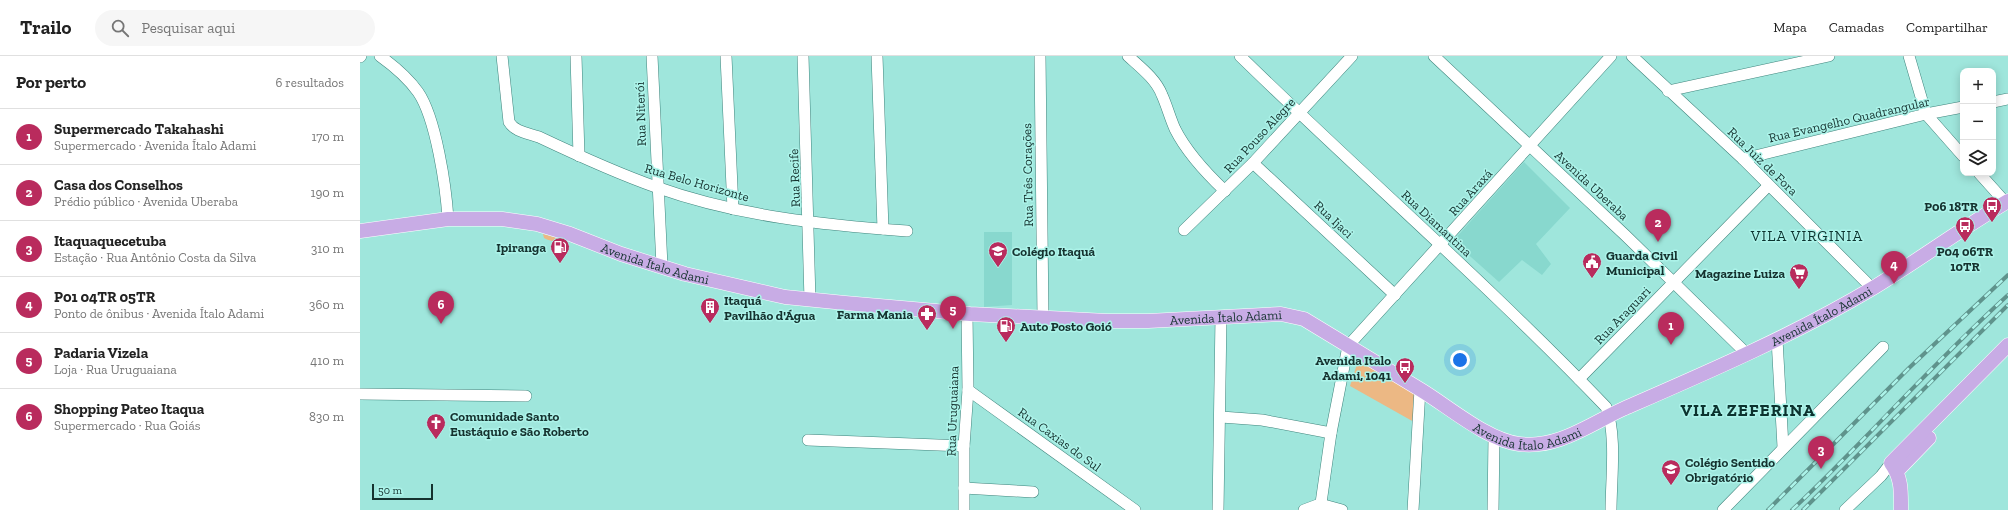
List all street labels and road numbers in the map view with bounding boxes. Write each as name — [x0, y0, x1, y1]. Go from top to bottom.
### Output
street label: Rua Niterói — [632, 81, 649, 146]
street label: Rua Evangelho Quadrangular — [1767, 94, 1931, 145]
street label: Rua Pouso Alegre — [1221, 95, 1298, 176]
street label: Rua Três Corações — [1019, 123, 1036, 227]
street label: Rua Juiz de Fora — [1725, 124, 1801, 199]
street label: Avenida Uberaba — [1552, 147, 1632, 224]
street label: Rua Recife — [786, 149, 803, 207]
street label: Rua Belo Horizonte — [643, 160, 751, 205]
street label: Rua Araxá — [1446, 165, 1496, 219]
street label: Rua Diamantina — [1398, 187, 1475, 260]
street label: Rua Ijaci — [1310, 198, 1356, 242]
street label: Avenida Ítalo Adami — [599, 240, 711, 287]
street label: Rua Araguari — [1591, 283, 1654, 347]
street label: Avenida Ítalo Adami — [1769, 283, 1875, 349]
street label: Avenida Ítalo Adami — [1169, 307, 1283, 328]
street label: Rua Uruguaiana — [943, 365, 962, 457]
street label: Rua Caxias do Sul — [1015, 404, 1105, 475]
street label: Avenida Ítalo Adami — [1470, 420, 1584, 453]

